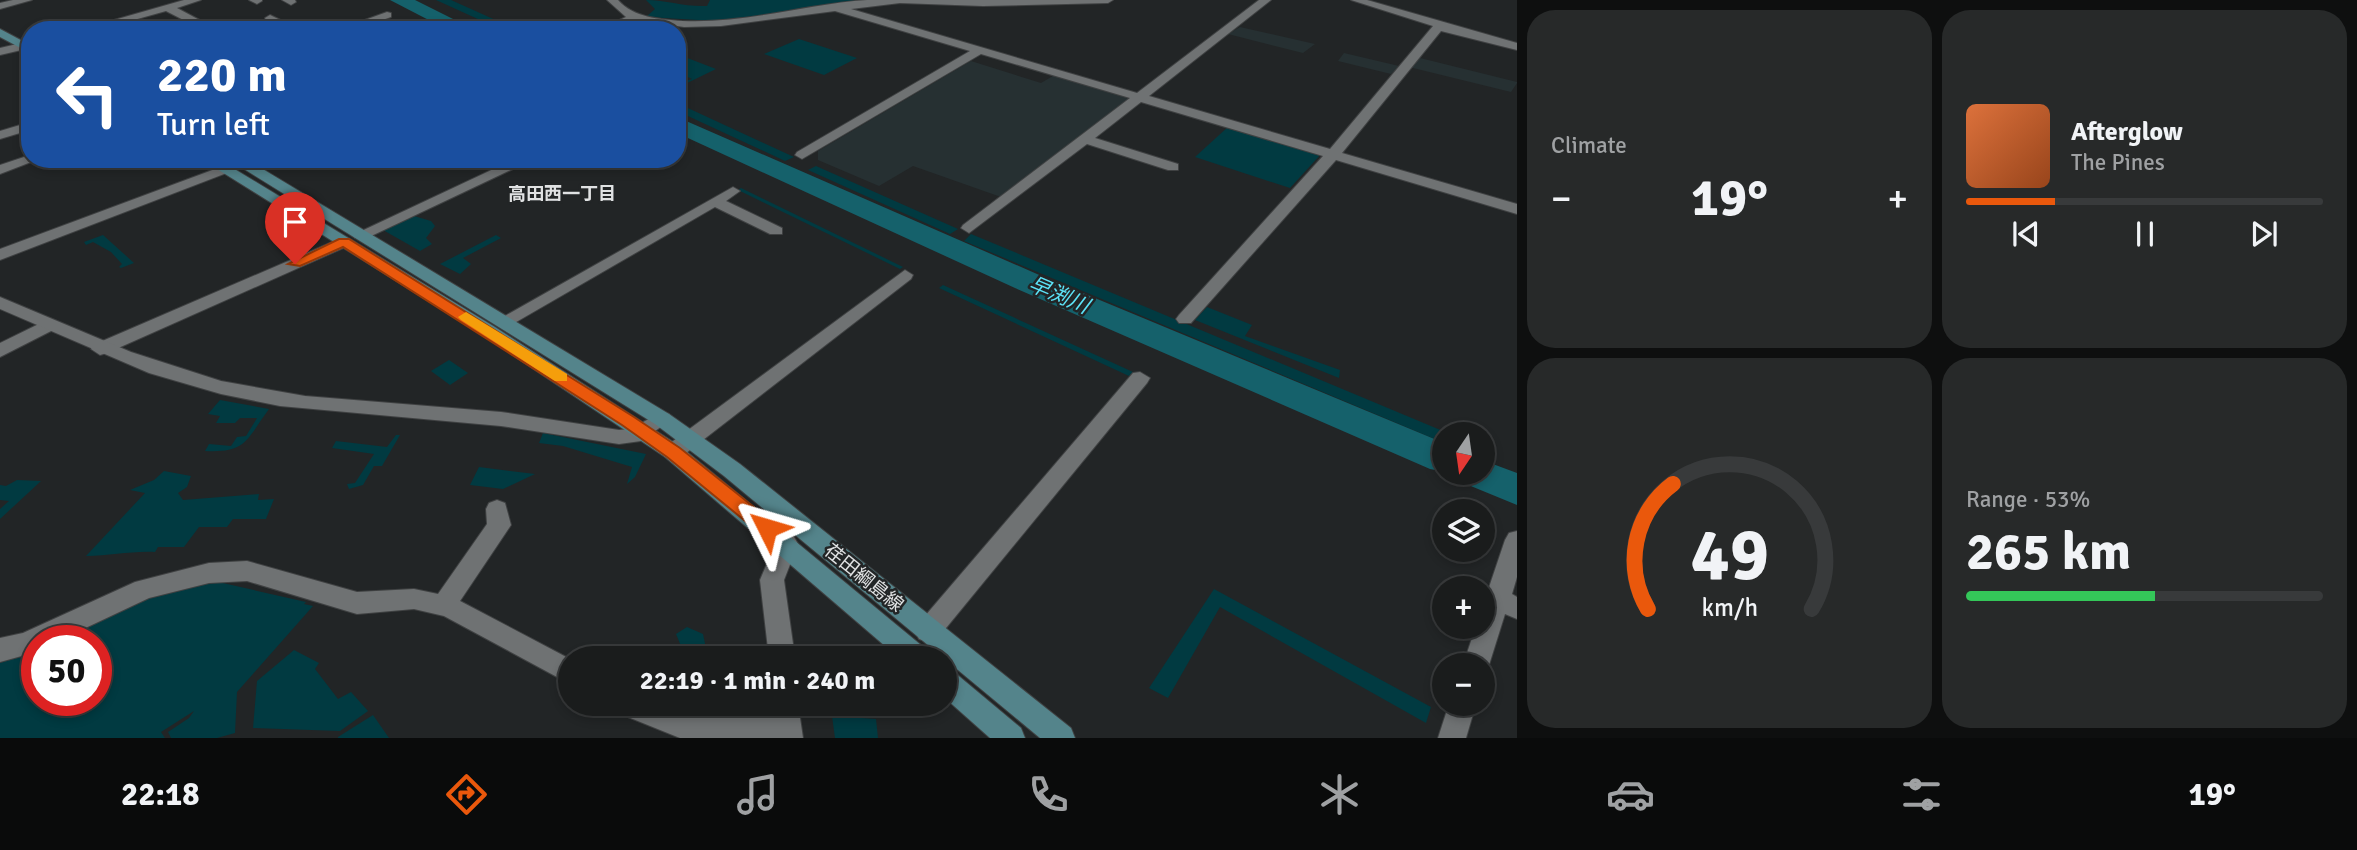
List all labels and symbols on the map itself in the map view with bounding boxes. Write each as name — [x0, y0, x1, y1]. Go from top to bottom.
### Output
district label: 高田西一丁目 — [508, 183, 616, 205]
pin — [265, 192, 325, 264]
water label: 早渕川 — [1025, 271, 1095, 320]
north arrow — [1432, 422, 1494, 485]
position arrow — [730, 491, 804, 565]
street label: 荏田綱島線 — [820, 539, 908, 617]
speed limit sign: 50 — [21, 625, 112, 716]

